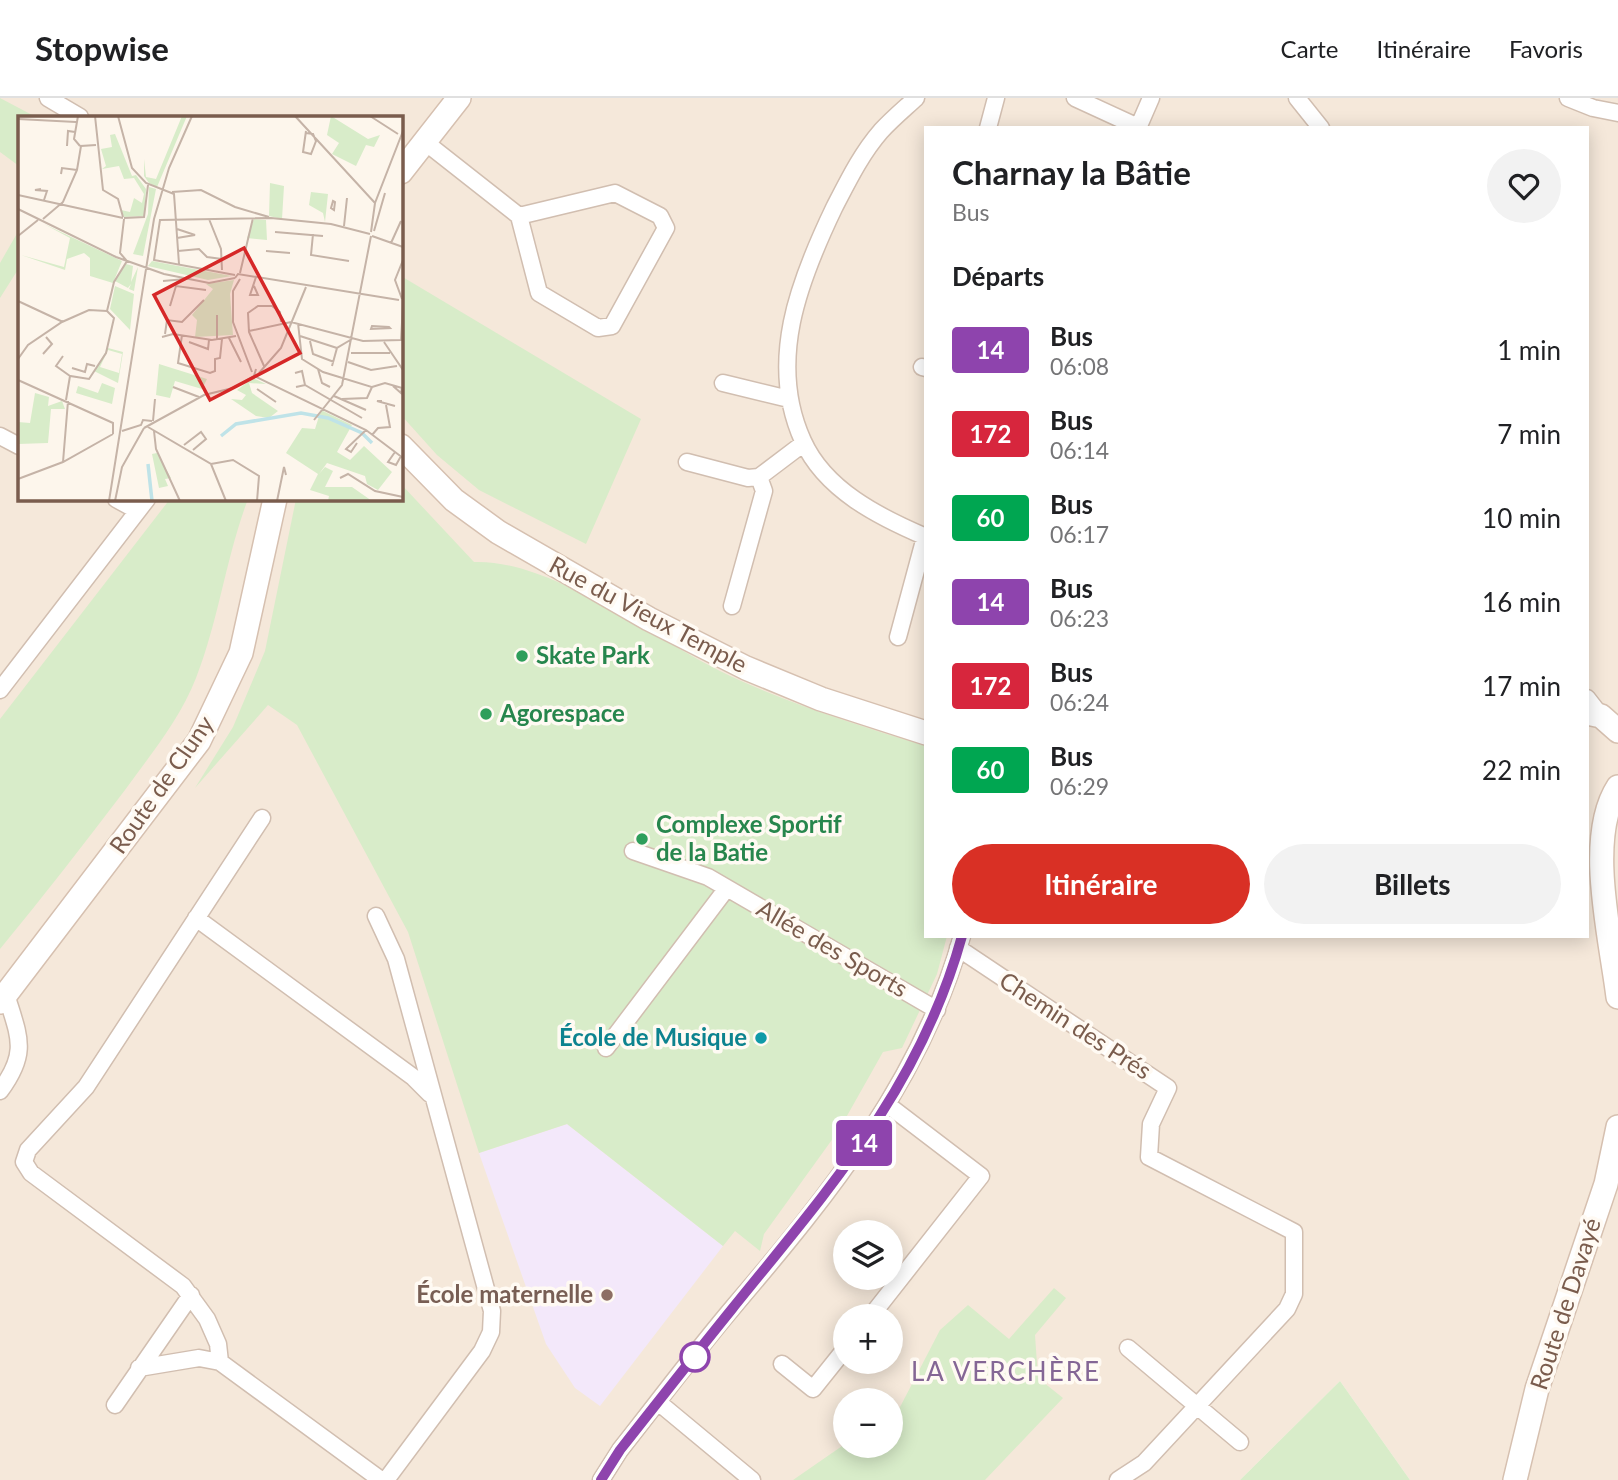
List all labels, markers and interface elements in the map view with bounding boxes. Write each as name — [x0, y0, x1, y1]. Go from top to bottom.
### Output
text: Stopwise — [35, 28, 169, 68]
text: Carte — [1281, 34, 1339, 63]
text: Itinéraire — [1377, 34, 1471, 63]
text: Favoris — [1509, 34, 1583, 63]
inset map — [18, 116, 402, 500]
button: heart — [1487, 149, 1561, 223]
text: Charnay la Bâtie — [952, 152, 1191, 192]
text: Bus — [952, 198, 989, 226]
text: Départs — [952, 260, 1044, 292]
text: Bus — [1050, 320, 1093, 352]
text: 1 min — [1497, 334, 1561, 366]
text: 14 — [977, 335, 1004, 364]
text: 06:08 — [1050, 352, 1109, 380]
text: Bus — [1050, 404, 1093, 436]
text: 7 min — [1497, 418, 1561, 450]
text: 172 — [970, 419, 1011, 448]
text: 06:14 — [1050, 436, 1109, 464]
text: Bus — [1050, 488, 1093, 520]
text: 10 min — [1482, 502, 1561, 534]
text: 60 — [977, 503, 1004, 532]
text: 06:17 — [1050, 520, 1109, 548]
street label: Rue du Vieux Temple — [545, 549, 753, 678]
text: Bus — [1050, 572, 1093, 604]
text: 16 min — [1482, 586, 1561, 618]
text: 14 — [977, 587, 1004, 616]
text: 06:23 — [1050, 604, 1109, 632]
place label: Skate Park — [536, 640, 650, 669]
marker: Skate Park — [514, 648, 530, 664]
text: Bus — [1050, 656, 1093, 688]
text: 17 min — [1482, 670, 1561, 702]
text: 172 — [970, 671, 1011, 700]
text: 06:24 — [1050, 688, 1109, 716]
place label: Agorespace — [499, 698, 625, 727]
marker: Agorespace — [478, 706, 494, 722]
street label: Route de Cluny — [103, 709, 219, 859]
text: Bus — [1050, 740, 1093, 772]
text: 22 min — [1482, 754, 1561, 786]
text: 60 — [977, 755, 1004, 784]
text: 06:29 — [1050, 772, 1109, 800]
place label: Complexe Sportif de la Batie — [656, 809, 842, 866]
marker: Complexe Sportif de la Batie — [634, 831, 650, 847]
button: Itinéraire — [952, 844, 1250, 924]
button: Billets — [1264, 844, 1561, 924]
street label: Allée des Sports — [752, 893, 913, 1003]
street label: Chemin des Prés — [994, 965, 1157, 1085]
place label: École de Musique — [559, 1022, 747, 1051]
marker: École de Musique — [753, 1030, 769, 1046]
line badge: 14 — [832, 1120, 896, 1166]
text: 14 — [850, 1128, 878, 1157]
street label: Route de Davayé — [1523, 1214, 1606, 1393]
map controls — [833, 1220, 903, 1458]
button: layers — [833, 1220, 903, 1290]
place label: École maternelle — [416, 1279, 593, 1308]
marker: École maternelle — [599, 1287, 615, 1303]
button: + — [833, 1304, 903, 1374]
unlabelled marker — [680, 1342, 710, 1372]
district label: LA VERCHÈRE — [911, 1355, 1101, 1387]
button: − — [833, 1388, 903, 1458]

